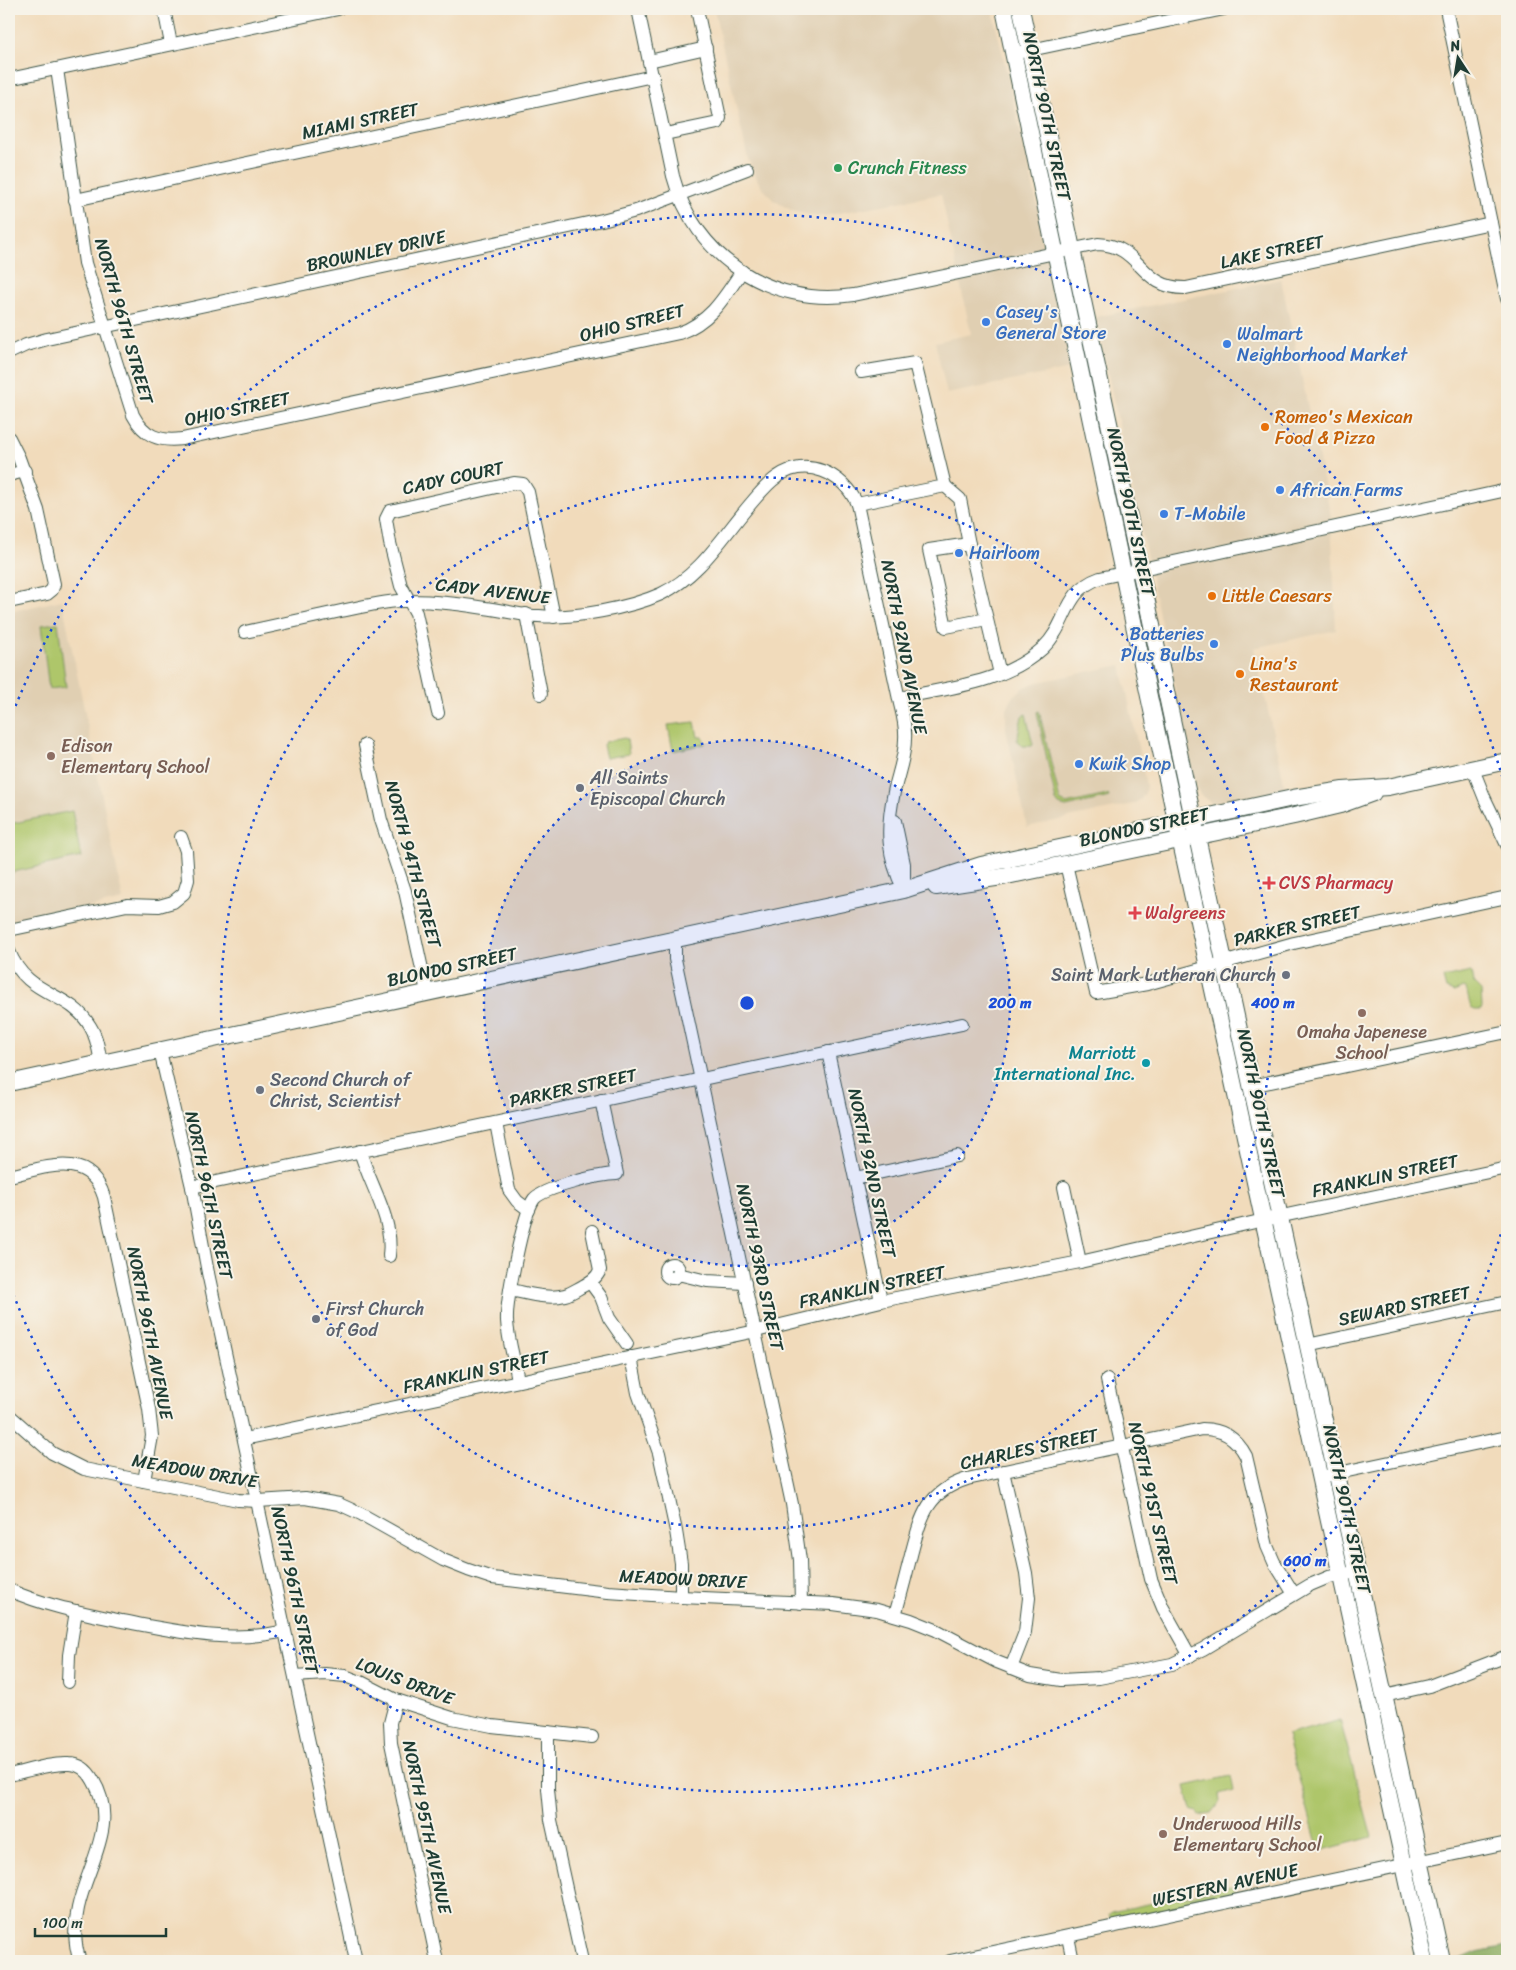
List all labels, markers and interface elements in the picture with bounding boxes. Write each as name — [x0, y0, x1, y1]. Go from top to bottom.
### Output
street label: NORTH 90TH STREET — [1013, 28, 1081, 205]
north arrow — [1434, 32, 1484, 82]
text: N — [1447, 32, 1463, 59]
street label: MIAMI STREET — [299, 93, 422, 149]
place label: Crunch Fitness — [848, 152, 967, 184]
marker: Crunch Fitness — [832, 162, 844, 174]
street label: BROWNLEY DRIVE — [303, 220, 450, 281]
street label: LAKE STREET — [1217, 225, 1328, 279]
street label: NORTH 96TH STREET — [85, 234, 163, 409]
street label: OHIO STREET — [576, 294, 689, 351]
place label: Casey's General Store — [996, 296, 1107, 349]
marker: Casey's General Store — [980, 316, 992, 328]
place label: Walmart Neighborhood Market — [1237, 318, 1408, 371]
marker: Walmart Neighborhood Market — [1221, 338, 1233, 350]
street label: OHIO STREET — [181, 382, 294, 436]
place label: Romeo's Mexican Food & Pizza — [1275, 401, 1413, 454]
marker: Romeo's Mexican Food & Pizza — [1259, 421, 1271, 433]
street label: NORTH 90TH STREET — [1097, 424, 1165, 601]
street label: CADY COURT — [399, 451, 508, 504]
place label: African Farms — [1289, 474, 1404, 506]
marker: African Farms — [1274, 484, 1286, 496]
place label: T-Mobile — [1174, 498, 1246, 530]
marker: T-Mobile — [1158, 508, 1170, 520]
place label: Hairloom — [969, 537, 1040, 569]
marker: Hairloom — [953, 547, 965, 559]
street label: NORTH 92ND AVENUE — [871, 557, 937, 738]
street label: CADY AVENUE — [434, 568, 553, 614]
place label: Little Caesars — [1222, 580, 1332, 612]
marker: Little Caesars — [1206, 590, 1218, 602]
place label: Batteries Plus Bulbs — [1121, 618, 1205, 671]
marker: Batteries Plus Bulbs — [1208, 638, 1220, 650]
place label: Lina's Restaurant — [1250, 648, 1339, 701]
marker: Lina's Restaurant — [1234, 668, 1246, 680]
place label: Edison Elementary School — [61, 730, 210, 783]
place label: Kwik Shop — [1089, 748, 1171, 780]
marker: Edison Elementary School — [45, 750, 57, 762]
marker: Kwik Shop — [1073, 758, 1085, 770]
place label: All Saints Episcopal Church — [589, 762, 725, 815]
street label: NORTH 94TH STREET — [375, 777, 451, 952]
marker: All Saints Episcopal Church — [574, 782, 586, 794]
street label: BLONDO STREET — [1076, 797, 1213, 856]
place label: CVS Pharmacy — [1279, 867, 1394, 899]
marker: CVS Pharmacy — [1263, 877, 1275, 889]
street label: PARKER STREET — [1230, 896, 1365, 956]
place label: Walgreens — [1145, 897, 1226, 929]
marker: Walgreens — [1129, 907, 1141, 919]
street label: BLONDO STREET — [384, 937, 521, 996]
place label: Saint Mark Lutheran Church — [1051, 959, 1276, 991]
marker: Saint Mark Lutheran Church — [1280, 969, 1292, 981]
text: 200 m — [987, 990, 1032, 1016]
text: 400 m — [1250, 990, 1295, 1016]
centre of rings — [738, 994, 756, 1012]
marker: Omaha Japenese School — [1356, 1007, 1368, 1019]
place label: Omaha Japenese School — [1297, 1016, 1427, 1069]
street label: NORTH 90TH STREET — [1227, 1025, 1295, 1202]
place label: Marriott International Inc. — [993, 1037, 1136, 1090]
marker: Marriott International Inc. — [1140, 1057, 1152, 1069]
street label: PARKER STREET — [506, 1059, 641, 1117]
place label: Second Church of Christ, Scientist — [270, 1064, 412, 1117]
marker: Second Church of Christ, Scientist — [254, 1084, 266, 1096]
street label: NORTH 92ND STREET — [838, 1085, 906, 1262]
street label: NORTH 96TH STREET — [176, 1108, 243, 1283]
street label: FRANKLIN STREET — [1309, 1145, 1462, 1207]
street label: NORTH 93RD STREET — [727, 1180, 794, 1355]
street label: NORTH 96TH AVENUE — [117, 1243, 183, 1424]
street label: FRANKLIN STREET — [796, 1256, 949, 1318]
street label: SEWARD STREET — [1335, 1276, 1474, 1336]
place label: First Church of God — [326, 1293, 424, 1346]
marker: First Church of God — [310, 1313, 322, 1325]
street label: FRANKLIN STREET — [400, 1341, 553, 1403]
street label: NORTH 91ST STREET — [1119, 1418, 1188, 1589]
street label: CHARLES STREET — [957, 1419, 1102, 1479]
street label: NORTH 90TH STREET — [1313, 1421, 1381, 1598]
street label: MEADOW DRIVE — [130, 1444, 261, 1498]
street label: NORTH 96TH STREET — [262, 1503, 329, 1678]
text: 600 m — [1283, 1548, 1327, 1574]
street label: MEADOW DRIVE — [619, 1560, 748, 1598]
street label: LOUIS DRIVE — [351, 1648, 460, 1715]
street label: NORTH 95TH AVENUE — [393, 1737, 461, 1918]
place label: Underwood Hills Elementary School — [1173, 1808, 1322, 1861]
marker: Underwood Hills Elementary School — [1157, 1828, 1169, 1840]
street label: WESTERN AVENUE — [1149, 1854, 1302, 1916]
scale bar — [35, 1905, 166, 1937]
text: 100 m — [42, 1910, 83, 1936]

